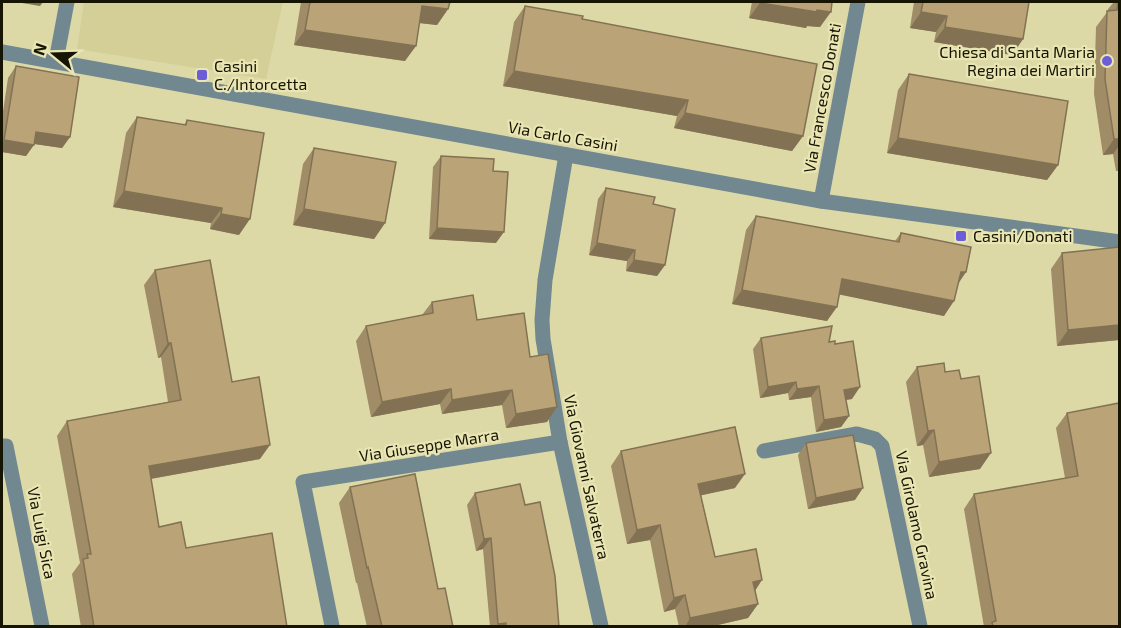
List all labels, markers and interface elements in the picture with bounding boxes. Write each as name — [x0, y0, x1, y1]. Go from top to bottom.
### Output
street label: Via Francesco Donati — [799, 22, 844, 174]
north arrow — [24, 24, 84, 84]
text: N — [28, 40, 50, 58]
place label: Chiesa di Santa Maria Regina dei Martiri — [939, 42, 1095, 79]
marker: Chiesa di Santa Maria Regina dei Martiri — [1100, 54, 1114, 68]
place label: Casini C./Intorcetta — [214, 56, 307, 93]
marker: Casini C./Intorcetta — [195, 68, 209, 82]
street label: Via Carlo Casini — [507, 117, 619, 155]
place label: Casini/Donati — [973, 226, 1072, 245]
marker: Casini/Donati — [954, 229, 968, 243]
street label: Via Giovanni Salvaterra — [561, 393, 614, 561]
street label: Via Giuseppe Marra — [358, 424, 500, 465]
street label: Via Girolamo Gravina — [892, 449, 943, 601]
street label: Via Luigi Sica — [24, 485, 61, 581]

